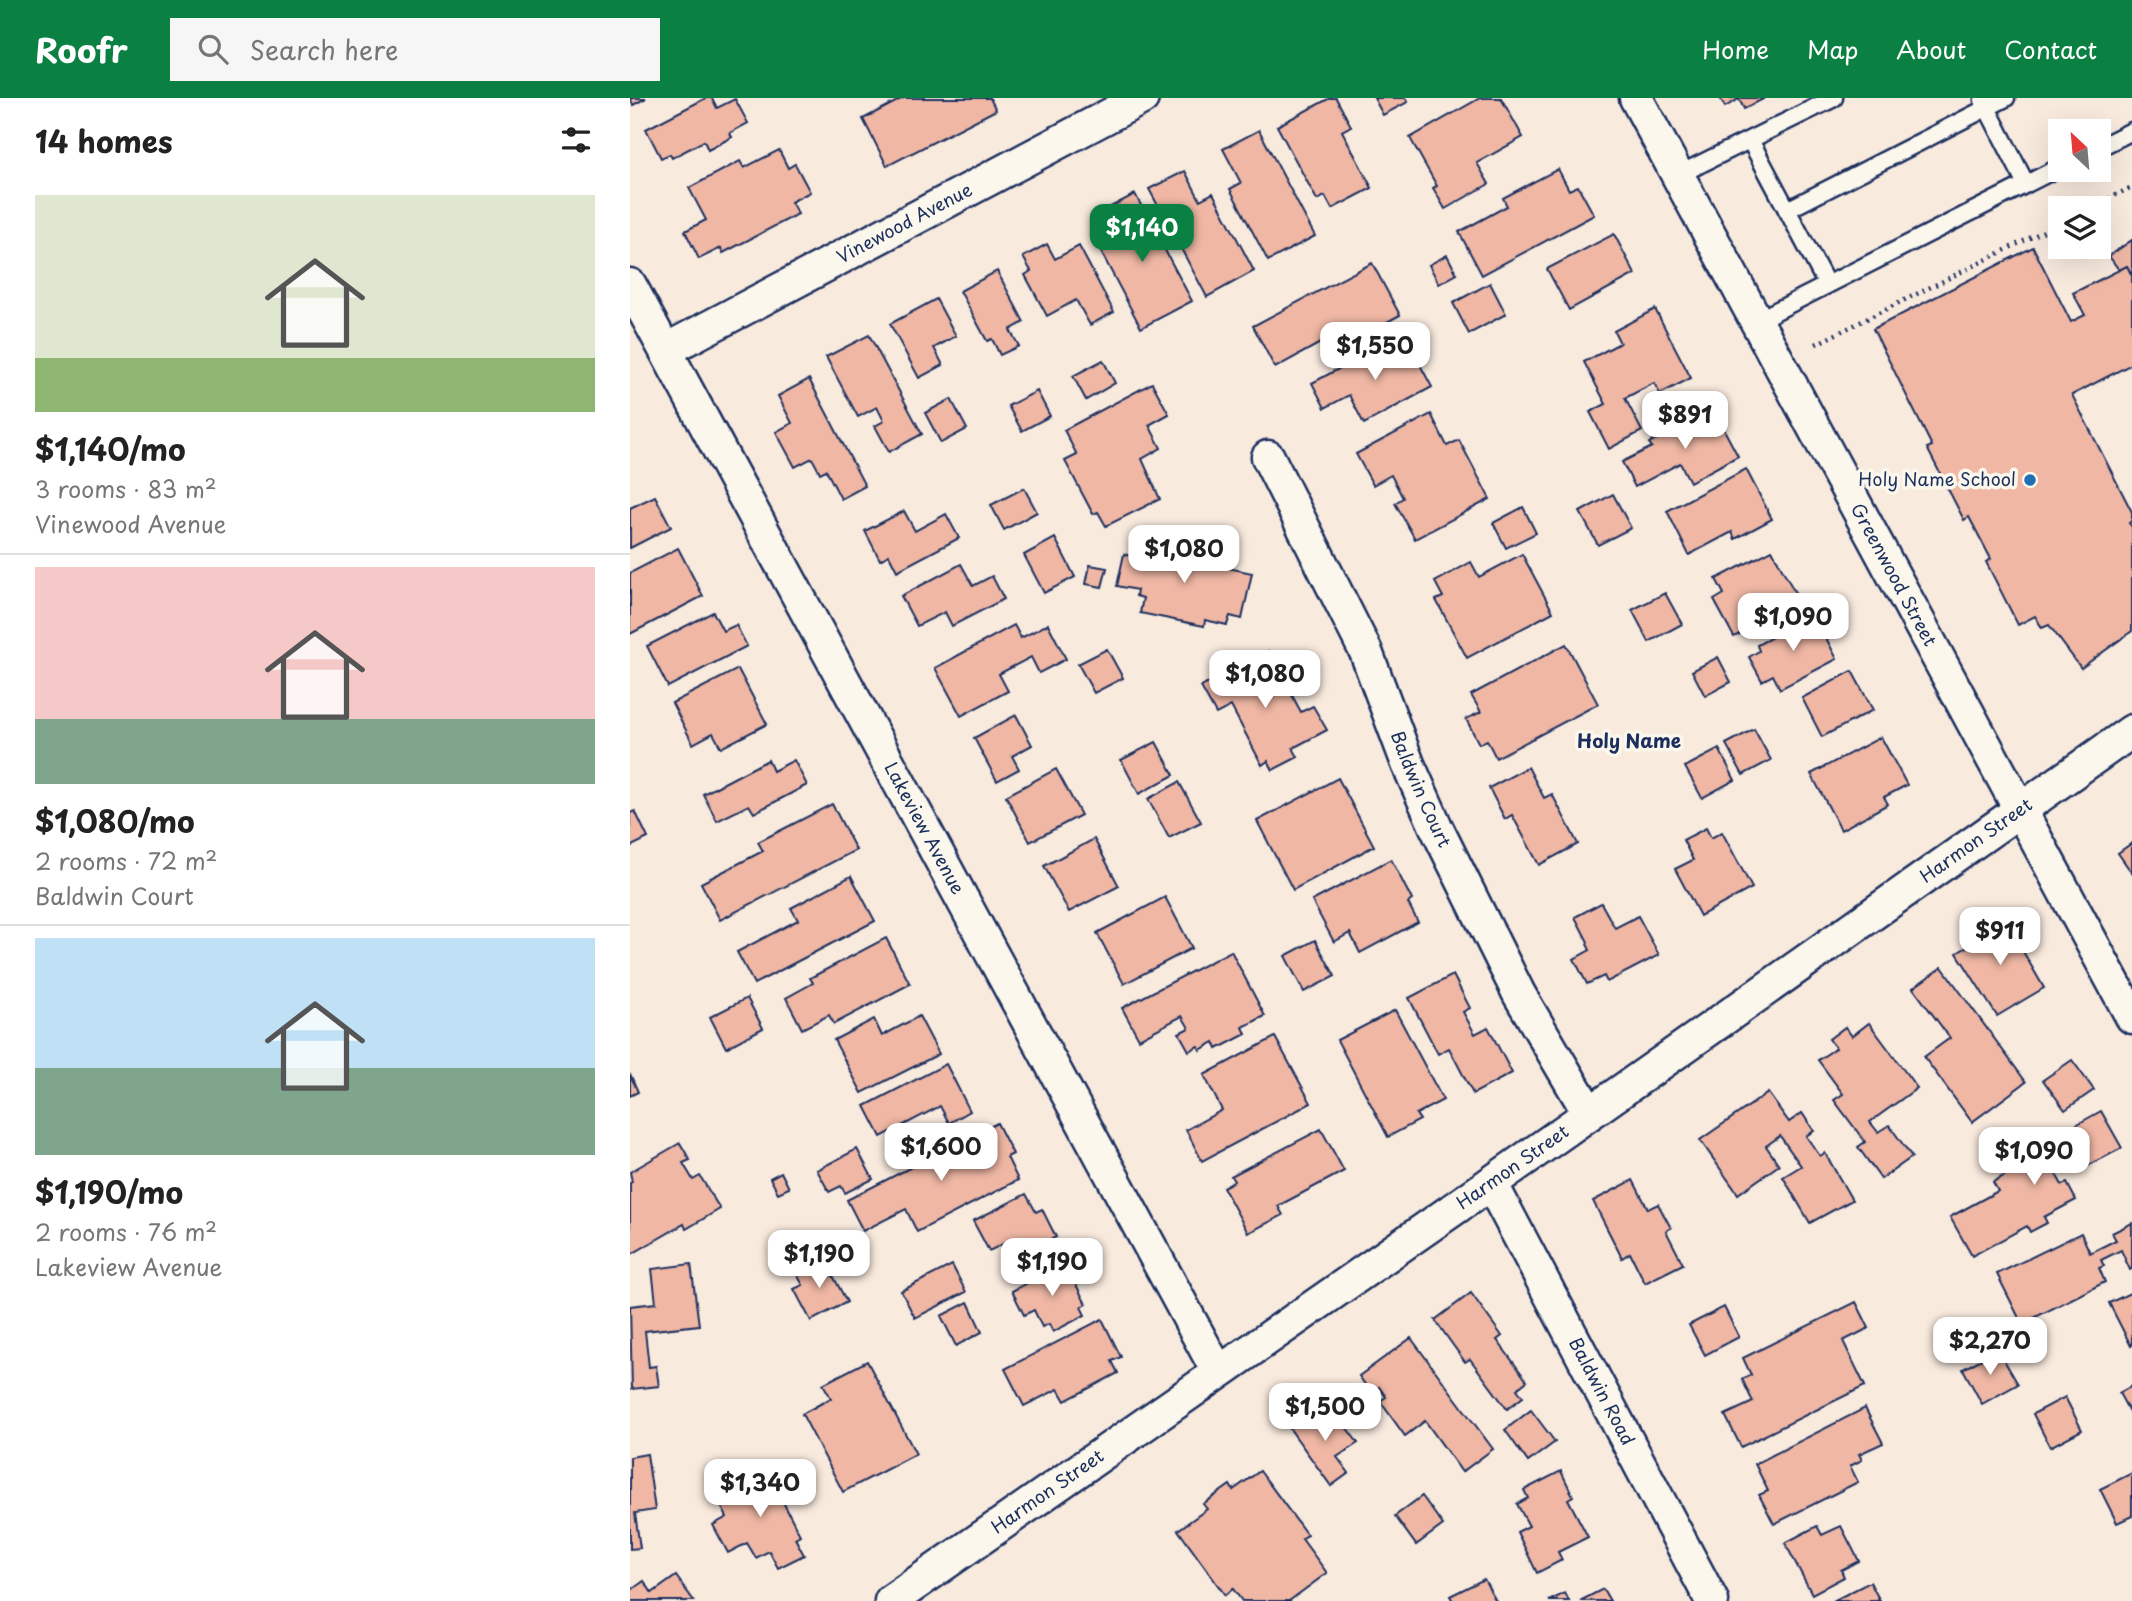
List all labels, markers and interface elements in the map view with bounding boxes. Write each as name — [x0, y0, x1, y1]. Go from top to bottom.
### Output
search box — [170, 18, 660, 81]
text: Roofr — [35, 24, 128, 74]
icon: search — [194, 30, 232, 68]
text: Search here — [250, 30, 398, 69]
text: Home — [1702, 31, 1769, 67]
text: Map — [1807, 31, 1858, 67]
text: About — [1896, 31, 1966, 67]
text: Contact — [2004, 31, 2097, 67]
text: 14 homes — [35, 118, 173, 163]
north arrow — [2048, 119, 2110, 182]
map controls — [2048, 119, 2111, 259]
icon: filters — [557, 121, 595, 159]
street label: Vinewood Avenue — [831, 175, 977, 269]
button: layers — [2048, 196, 2111, 259]
pin: $1,140 — [1085, 204, 1199, 264]
text: $1,140 — [1106, 209, 1178, 244]
icon: home — [252, 240, 378, 366]
pin: $1,550 — [1318, 322, 1432, 382]
text: $1,550 — [1336, 327, 1414, 362]
pin: $891 — [1644, 392, 1726, 451]
text: $891 — [1658, 396, 1712, 431]
text: $1,140/mo — [35, 426, 186, 471]
place label: Holy Name School — [1858, 465, 2016, 492]
text: 3 rooms · 83 m² — [35, 471, 217, 506]
marker: Holy Name School — [2022, 472, 2038, 488]
street label: Greenwood Street — [1845, 498, 1944, 651]
text: Vinewood Avenue — [35, 506, 226, 541]
pin: $1,080 — [1127, 526, 1241, 585]
text: $1,080 — [1144, 530, 1224, 565]
pin: $1,090 — [1736, 594, 1850, 653]
text: $1,090 — [1754, 598, 1832, 633]
icon: home — [252, 612, 378, 738]
pin: $1,080 — [1208, 650, 1322, 710]
text: $1,080 — [1225, 655, 1305, 690]
district label: Holy Name — [1577, 726, 1681, 754]
street label: Baldwin Court — [1385, 727, 1459, 851]
street label: Lakeview Avenue — [879, 757, 972, 899]
street label: Harmon Street — [1914, 791, 2037, 889]
text: $1,080/mo — [35, 798, 195, 843]
text: 2 rooms · 72 m² — [35, 843, 217, 878]
text: Baldwin Court — [35, 878, 194, 913]
pin: $911 — [1959, 908, 2041, 967]
text: $911 — [1975, 912, 2025, 947]
icon: home — [252, 983, 378, 1109]
street label: Harmon Street — [1450, 1117, 1574, 1215]
pin: $1,600 — [884, 1124, 998, 1183]
text: $1,600 — [901, 1128, 981, 1163]
pin: $1,090 — [1977, 1128, 2091, 1187]
text: $1,090 — [1995, 1132, 2073, 1167]
text: $1,190/mo — [35, 1169, 183, 1214]
text: 2 rooms · 76 m² — [35, 1214, 217, 1249]
pin: $1,190 — [762, 1230, 876, 1290]
text: $1,190 — [784, 1235, 854, 1270]
pin: $1,190 — [995, 1238, 1109, 1298]
text: $1,190 — [1017, 1243, 1087, 1278]
text: Lakeview Avenue — [35, 1249, 223, 1284]
pin: $2,270 — [1933, 1318, 2047, 1377]
text: $2,270 — [1949, 1322, 2031, 1357]
street label: Baldwin Road — [1563, 1332, 1642, 1450]
pin: $1,500 — [1268, 1384, 1382, 1443]
text: $1,500 — [1285, 1388, 1365, 1423]
street label: Harmon Street — [985, 1442, 1109, 1539]
pin: $1,340 — [703, 1460, 817, 1519]
text: $1,340 — [720, 1464, 800, 1499]

